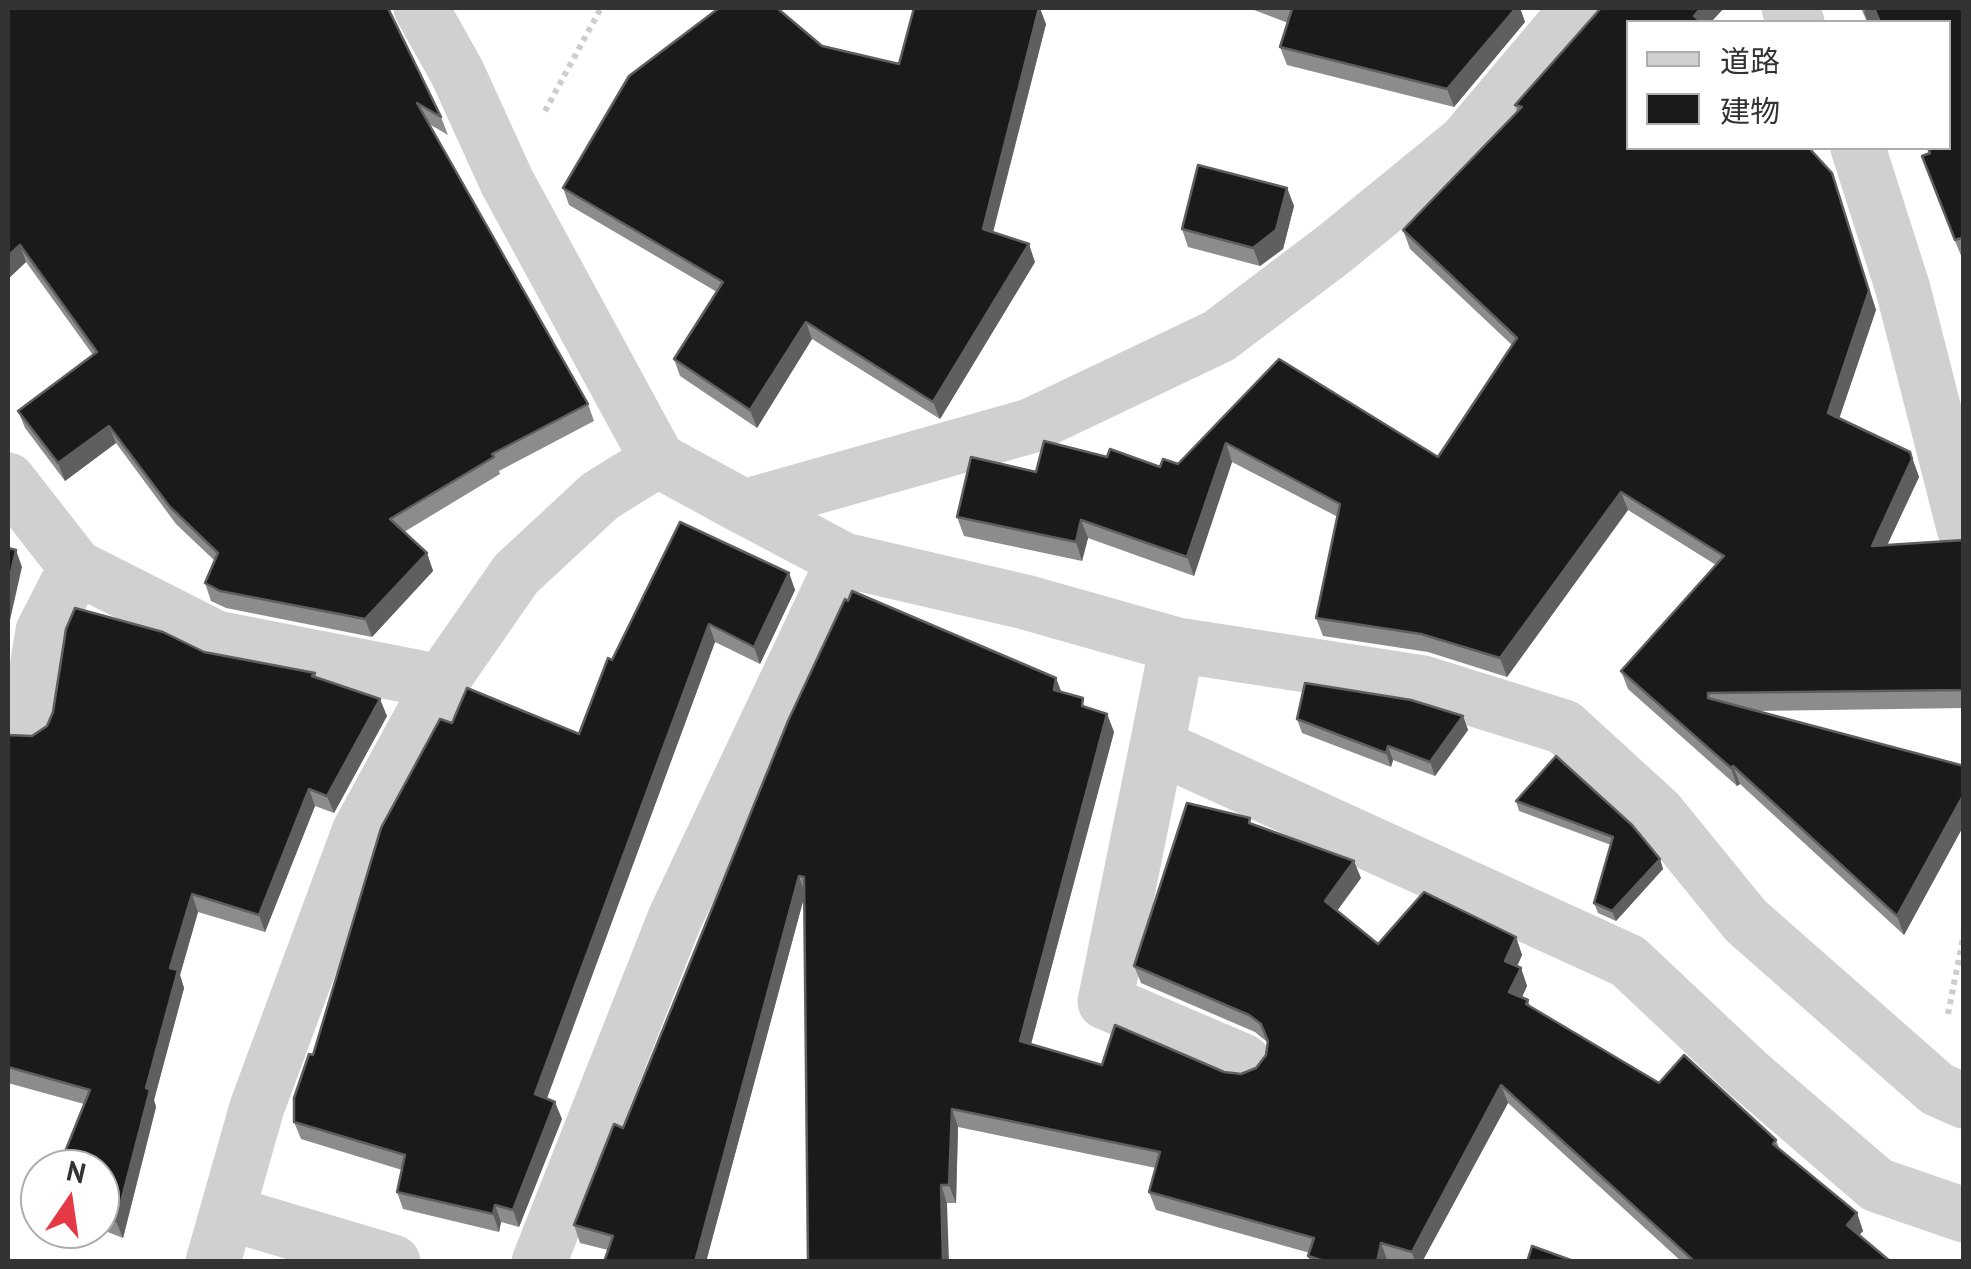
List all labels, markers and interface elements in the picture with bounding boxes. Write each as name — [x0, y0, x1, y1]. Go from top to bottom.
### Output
legend — [1626, 20, 1951, 150]
text: 道路 — [1720, 41, 1780, 80]
text: 建物 — [1720, 91, 1780, 130]
north arrow — [20, 1149, 120, 1249]
text: N — [63, 1151, 90, 1191]

